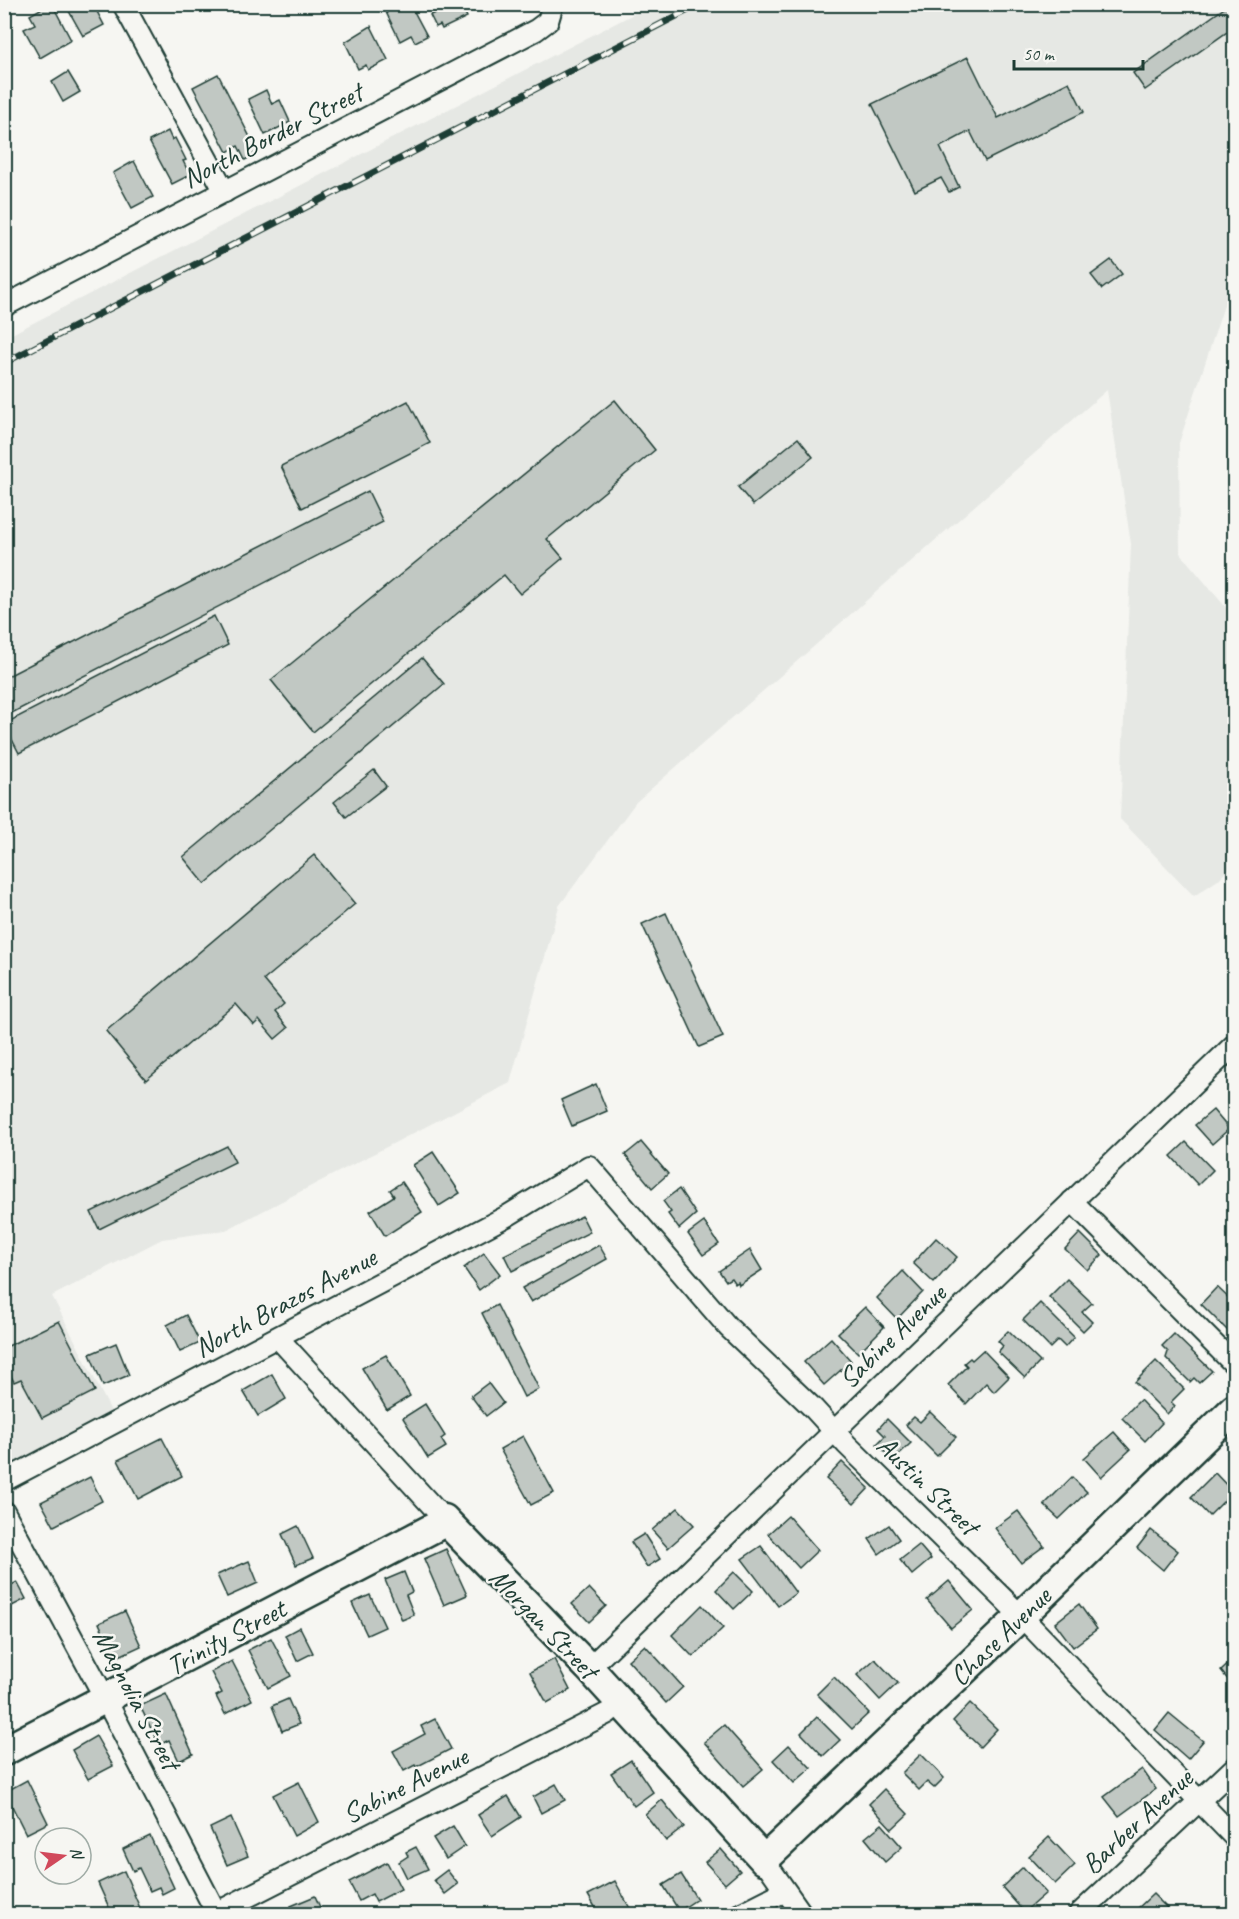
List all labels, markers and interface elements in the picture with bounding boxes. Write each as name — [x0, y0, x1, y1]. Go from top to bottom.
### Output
scale bar — [1014, 33, 1143, 71]
text: 50 m — [1023, 43, 1056, 65]
street label: North Border Street — [176, 73, 371, 195]
street label: North Brazos Avenue — [188, 1238, 384, 1365]
street label: Sabine Avenue — [831, 1275, 954, 1396]
street label: Austin Street — [870, 1428, 989, 1545]
street label: Morgan Street — [482, 1560, 608, 1689]
street label: Chase Avenue — [942, 1578, 1060, 1693]
street label: Trinity Street — [160, 1590, 294, 1683]
street label: Magnolia Street — [85, 1622, 191, 1779]
street label: Sabine Avenue — [336, 1738, 475, 1831]
street label: Barber Avenue — [1074, 1759, 1201, 1881]
north arrow — [33, 1826, 93, 1886]
text: N — [66, 1845, 88, 1863]

